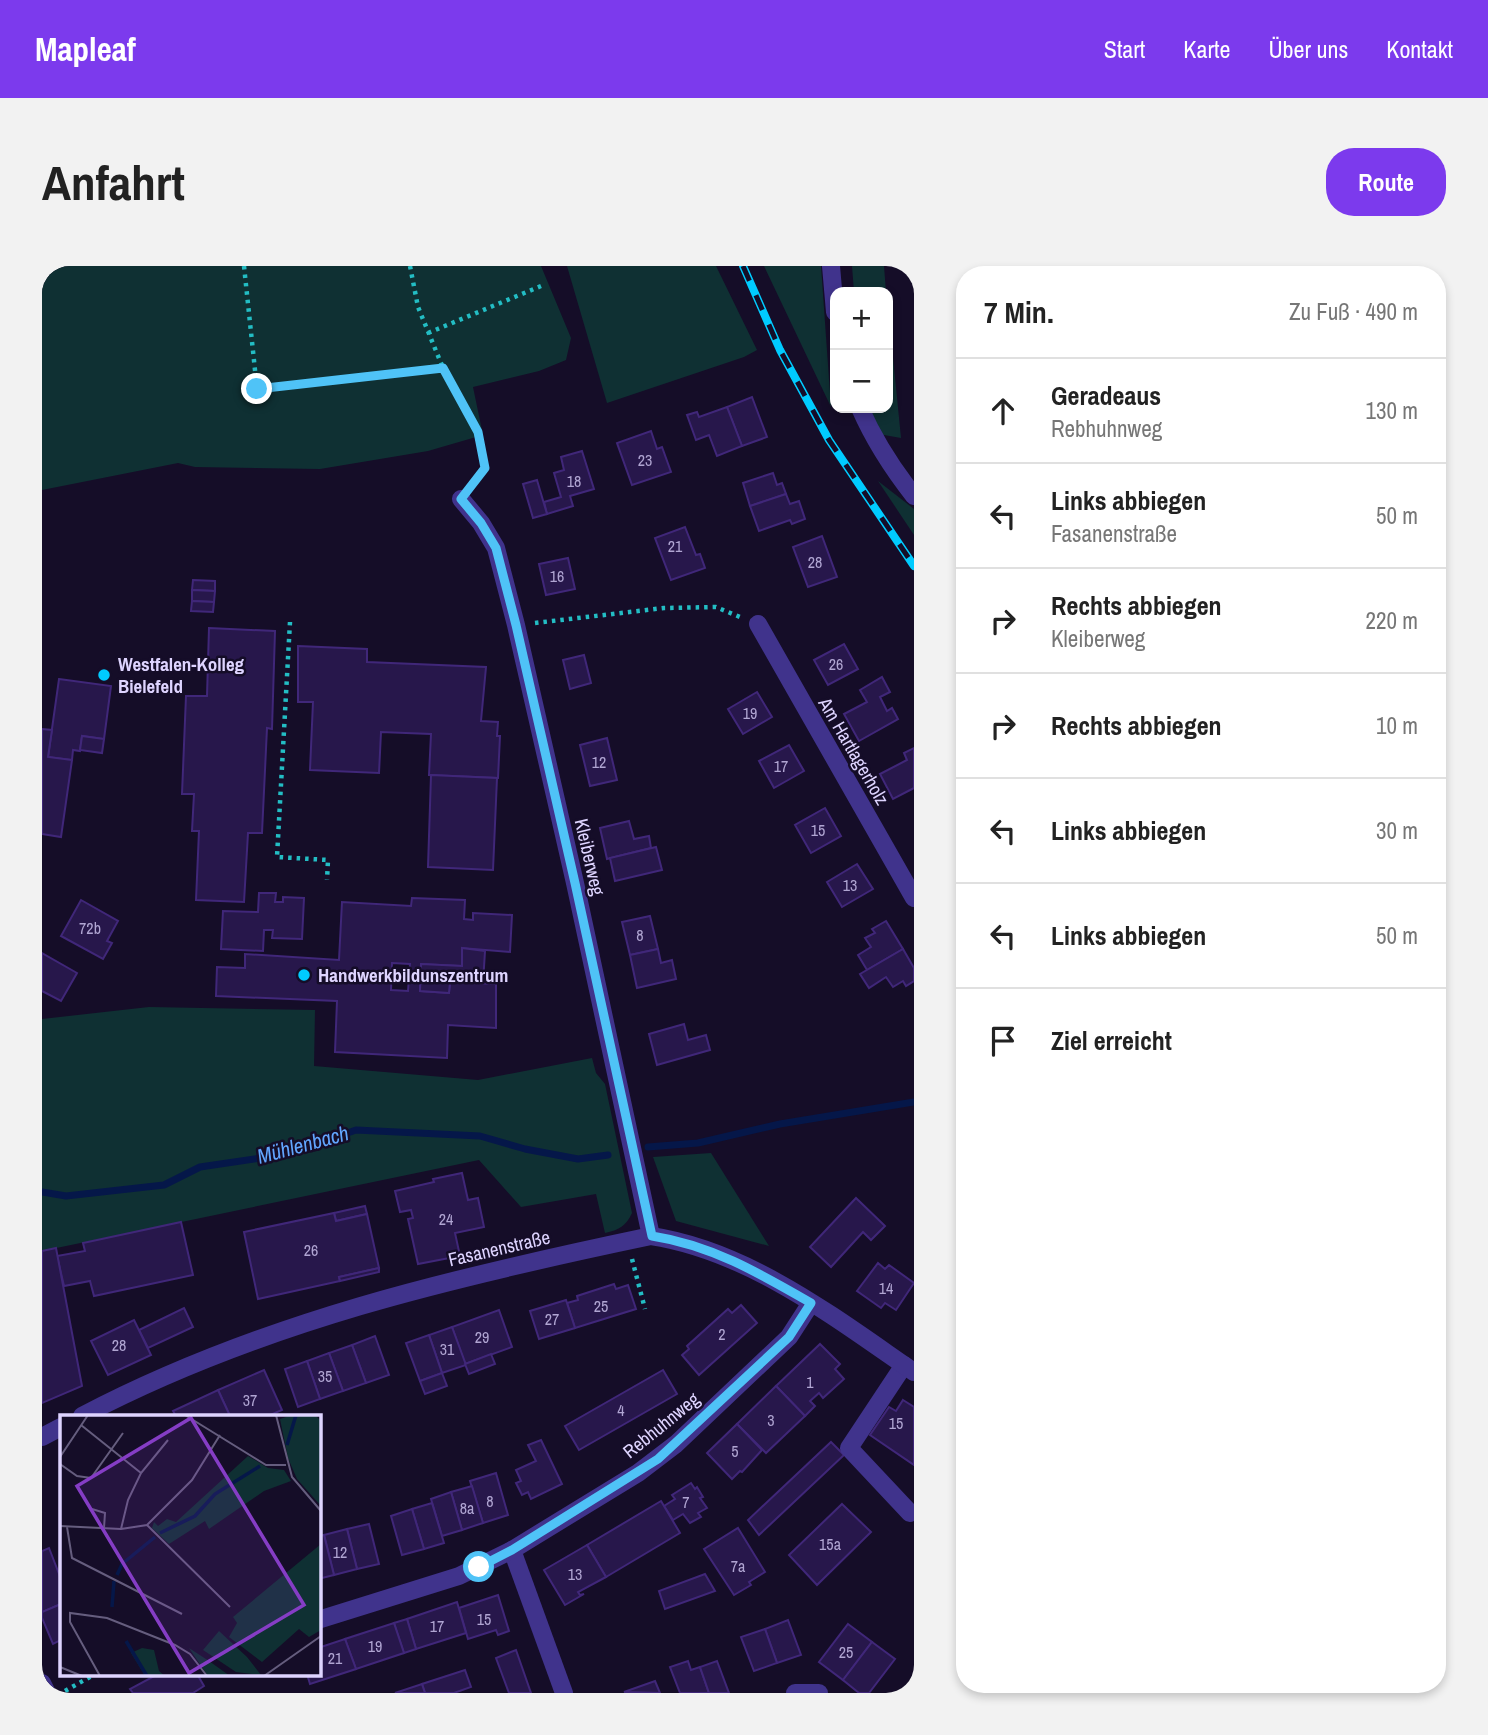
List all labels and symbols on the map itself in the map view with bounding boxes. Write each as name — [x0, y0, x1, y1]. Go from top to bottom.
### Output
route end — [241, 373, 272, 404]
house number: 23 — [638, 449, 652, 471]
house number: 18 — [567, 470, 581, 492]
house number: 21 — [668, 535, 683, 557]
house number: 28 — [808, 551, 822, 573]
house number: 16 — [550, 565, 564, 587]
place label: Westfalen-Kolleg Bielefeld — [118, 651, 245, 699]
house number: 26 — [829, 653, 843, 675]
marker: Westfalen-Kolleg Bielefeld — [96, 667, 112, 683]
street label: Am Hartlagerholz — [812, 692, 895, 810]
house number: 19 — [743, 702, 757, 724]
house number: 12 — [592, 751, 606, 773]
house number: 17 — [774, 755, 788, 777]
street label: Kleiberweg — [569, 816, 612, 898]
house number: 15 — [811, 819, 825, 841]
house number: 13 — [843, 874, 857, 896]
house number: 72b — [79, 917, 101, 939]
house number: 8 — [636, 924, 644, 946]
place label: Handwerkbildunszentrum — [318, 962, 508, 988]
marker: Handwerkbildunszentrum — [296, 967, 312, 983]
water label: Mühlenbach — [254, 1118, 352, 1171]
house number: 24 — [439, 1208, 453, 1230]
street label: Fasanenstraße — [445, 1224, 553, 1272]
house number: 26 — [304, 1239, 318, 1261]
house number: 14 — [879, 1277, 893, 1299]
house number: 25 — [594, 1295, 608, 1317]
house number: 27 — [545, 1308, 559, 1330]
house number: 2 — [718, 1323, 726, 1345]
house number: 29 — [475, 1326, 489, 1348]
house number: 28 — [112, 1334, 126, 1356]
house number: 31 — [440, 1338, 455, 1360]
house number: 35 — [318, 1365, 332, 1387]
house number: 1 — [806, 1371, 814, 1393]
street label: Rebhuhnweg — [617, 1386, 705, 1464]
house number: 37 — [243, 1389, 257, 1411]
house number: 4 — [617, 1399, 625, 1421]
house number: 3 — [767, 1409, 775, 1431]
house number: 15 — [889, 1412, 903, 1434]
inset map — [60, 1415, 320, 1676]
house number: 5 — [731, 1440, 739, 1462]
house number: 8 — [486, 1490, 494, 1512]
house number: 7 — [682, 1491, 690, 1513]
house number: 8a — [460, 1497, 475, 1519]
house number: 15a — [819, 1533, 842, 1555]
house number: 12 — [333, 1541, 347, 1563]
route start — [463, 1551, 494, 1582]
house number: 7a — [731, 1555, 746, 1577]
house number: 13 — [568, 1563, 582, 1585]
house number: 15 — [477, 1608, 491, 1630]
house number: 17 — [430, 1615, 444, 1637]
house number: 19 — [368, 1635, 382, 1657]
house number: 25 — [839, 1641, 853, 1663]
house number: 21 — [328, 1647, 343, 1669]

